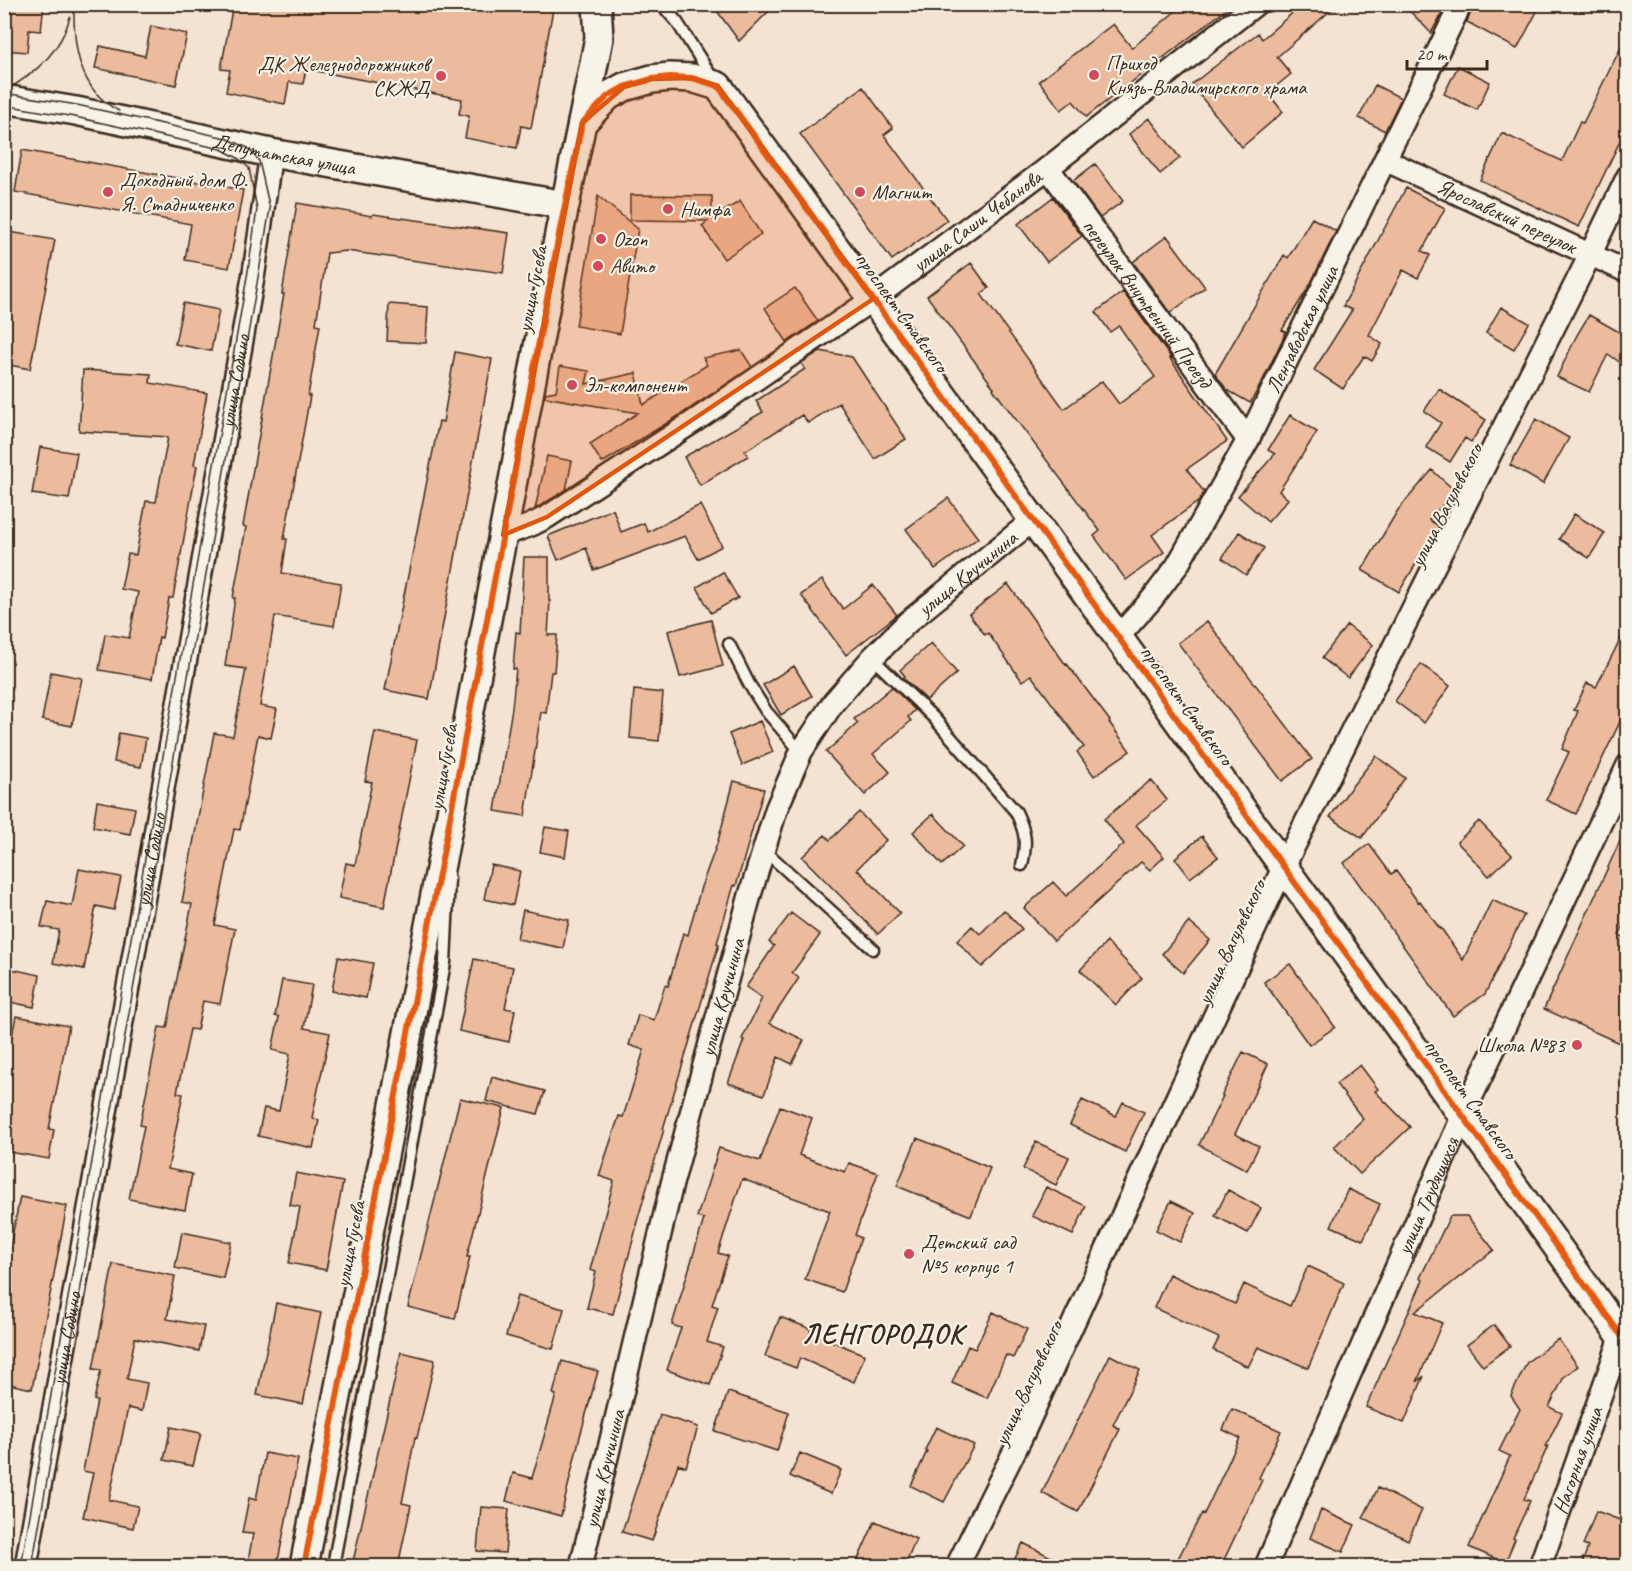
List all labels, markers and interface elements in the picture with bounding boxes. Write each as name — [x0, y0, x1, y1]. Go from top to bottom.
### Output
scale bar — [1407, 33, 1486, 71]
text: 20 m — [1416, 43, 1449, 65]
place label: Приход Князь-Владимирского храма — [1106, 50, 1308, 100]
place label: ДК Железнодорожников СКЖД — [258, 51, 434, 101]
marker: Приход Князь-Владимирского храма — [1087, 68, 1101, 82]
marker: ДК Железнодорожников СКЖД — [434, 69, 448, 83]
street label: Депутатская улица — [209, 128, 359, 181]
street label: улица Саши Чебанова — [906, 163, 1049, 279]
place label: Доходный дом Ф. Я. Стадниченко — [120, 167, 248, 217]
street label: Ярославский переулок — [1433, 173, 1583, 260]
place label: Магнит — [872, 179, 933, 205]
marker: Доходный дом Ф. Я. Стадниченко — [101, 185, 115, 199]
marker: Магнит — [853, 185, 867, 199]
place label: Нимфа — [680, 196, 731, 222]
marker: Нимфа — [661, 202, 675, 216]
street label: переулок Внутренний Проезд — [1077, 214, 1219, 395]
place label: Ozon — [613, 226, 648, 252]
marker: Ozon — [594, 232, 608, 246]
street label: улица Гусева — [511, 241, 554, 336]
street label: проспект Ставского — [850, 247, 956, 379]
place label: Авито — [610, 253, 657, 279]
marker: Авито — [591, 259, 605, 273]
street label: Лензаводская улица — [1260, 260, 1345, 397]
street label: улица Собино — [213, 331, 256, 432]
place label: Эл-компонент — [584, 372, 688, 398]
marker: Эл-компонент — [565, 378, 579, 392]
street label: улица Вагулевского — [1403, 437, 1489, 573]
street label: улица Кручинина — [911, 524, 1024, 623]
street label: проспект Ставского — [1135, 640, 1241, 772]
street label: улица Гусева — [422, 719, 464, 814]
street label: улица Собино — [129, 810, 172, 910]
street label: улица Вагулевского — [1190, 873, 1272, 1010]
street label: улица Кручинина — [694, 934, 751, 1061]
place label: Школа №83 — [1477, 1032, 1567, 1058]
street label: проспект Ставского — [1419, 1034, 1525, 1166]
marker: Школа №83 — [1570, 1038, 1584, 1052]
street label: улица Трудящихся — [1390, 1132, 1465, 1260]
street label: улица Гусева — [329, 1196, 372, 1291]
place label: Детский сад №5 корпус 1 — [921, 1229, 1018, 1279]
marker: Детский сад №5 корпус 1 — [902, 1247, 916, 1261]
street label: улица Собино — [45, 1288, 87, 1389]
street label: улица Вагулевского — [987, 1314, 1069, 1451]
district label: ЛЕНГОРОДОК — [802, 1317, 968, 1351]
street label: Нагорная улица — [1547, 1402, 1609, 1517]
street label: улица Кручинина — [577, 1405, 631, 1533]

